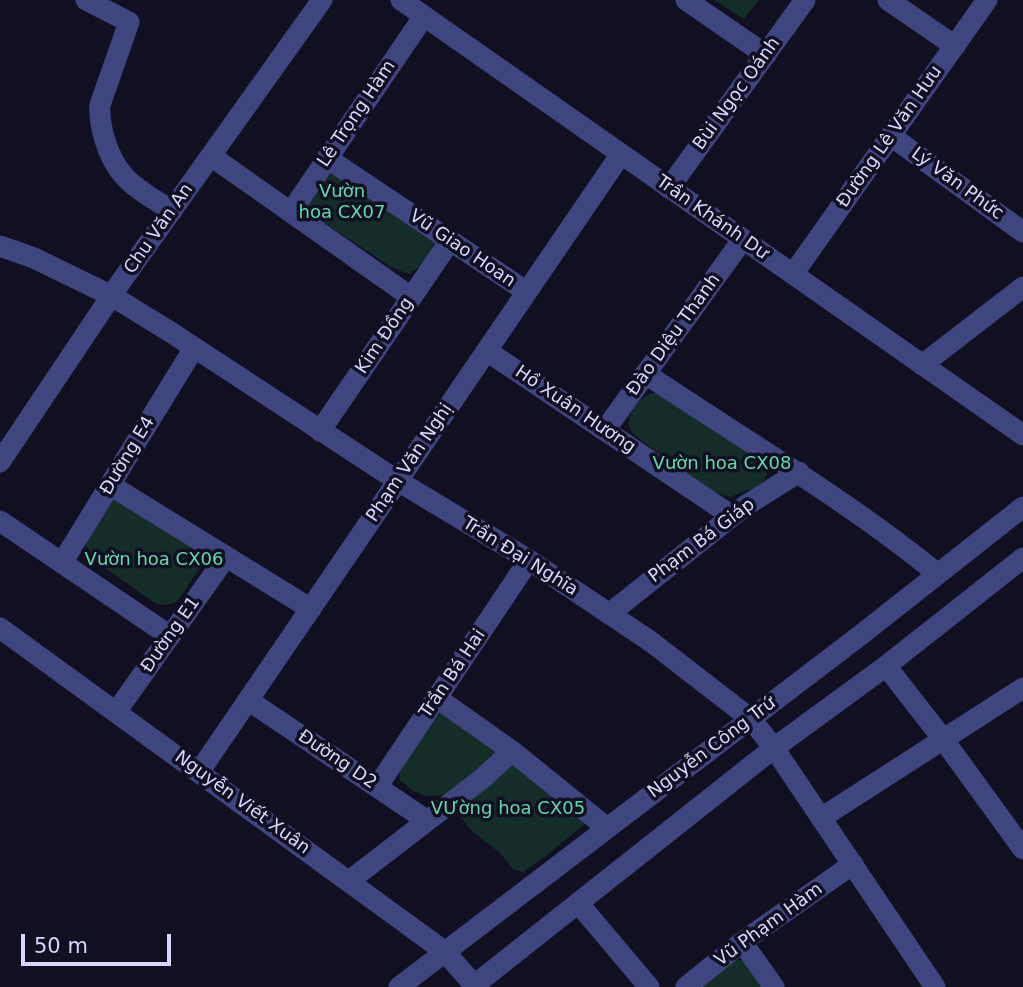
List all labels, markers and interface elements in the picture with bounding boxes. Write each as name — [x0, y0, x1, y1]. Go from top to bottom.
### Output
street label: Bùi Ngọc Oánh — [689, 33, 785, 155]
street label: Lê Trọng Hàm — [313, 57, 401, 171]
street label: Đường Lê Văn Hưu — [833, 62, 947, 212]
street label: Lý Văn Phức — [907, 143, 1007, 225]
street label: Trần Khánh Dư — [652, 171, 772, 265]
street label: Chu Văn An — [120, 180, 198, 278]
park label: Vườn hoa CX07 — [299, 181, 385, 224]
street label: Vũ Giao Hoan — [405, 206, 519, 292]
street label: Đào Diệu Thanh — [623, 270, 725, 400]
street label: Kim Đồng — [351, 294, 419, 378]
street label: Hồ Xuân Hương — [511, 362, 639, 458]
street label: Phạm Văn Nghị — [362, 400, 458, 526]
street label: Đường E4 — [96, 413, 160, 499]
park label: Vườn hoa CX08 — [653, 453, 791, 475]
street label: Phạm Bá Giáp — [645, 494, 759, 588]
street label: Trần Đại Nghĩa — [458, 513, 582, 601]
park label: Vườn hoa CX06 — [85, 549, 223, 571]
street label: Đường E1 — [137, 593, 205, 677]
street label: Trần Bá Hai — [415, 625, 491, 723]
street label: Nguyễn Công Trứ — [644, 693, 780, 803]
street label: Đường D2 — [294, 726, 380, 794]
street label: Nguyễn Viết Xuân — [170, 747, 314, 859]
park label: VƯờng hoa CX05 — [431, 798, 585, 820]
street label: Vũ Phạm Hàm — [711, 879, 827, 971]
scale bar — [24, 920, 175, 964]
text: 50 m — [34, 934, 88, 958]

